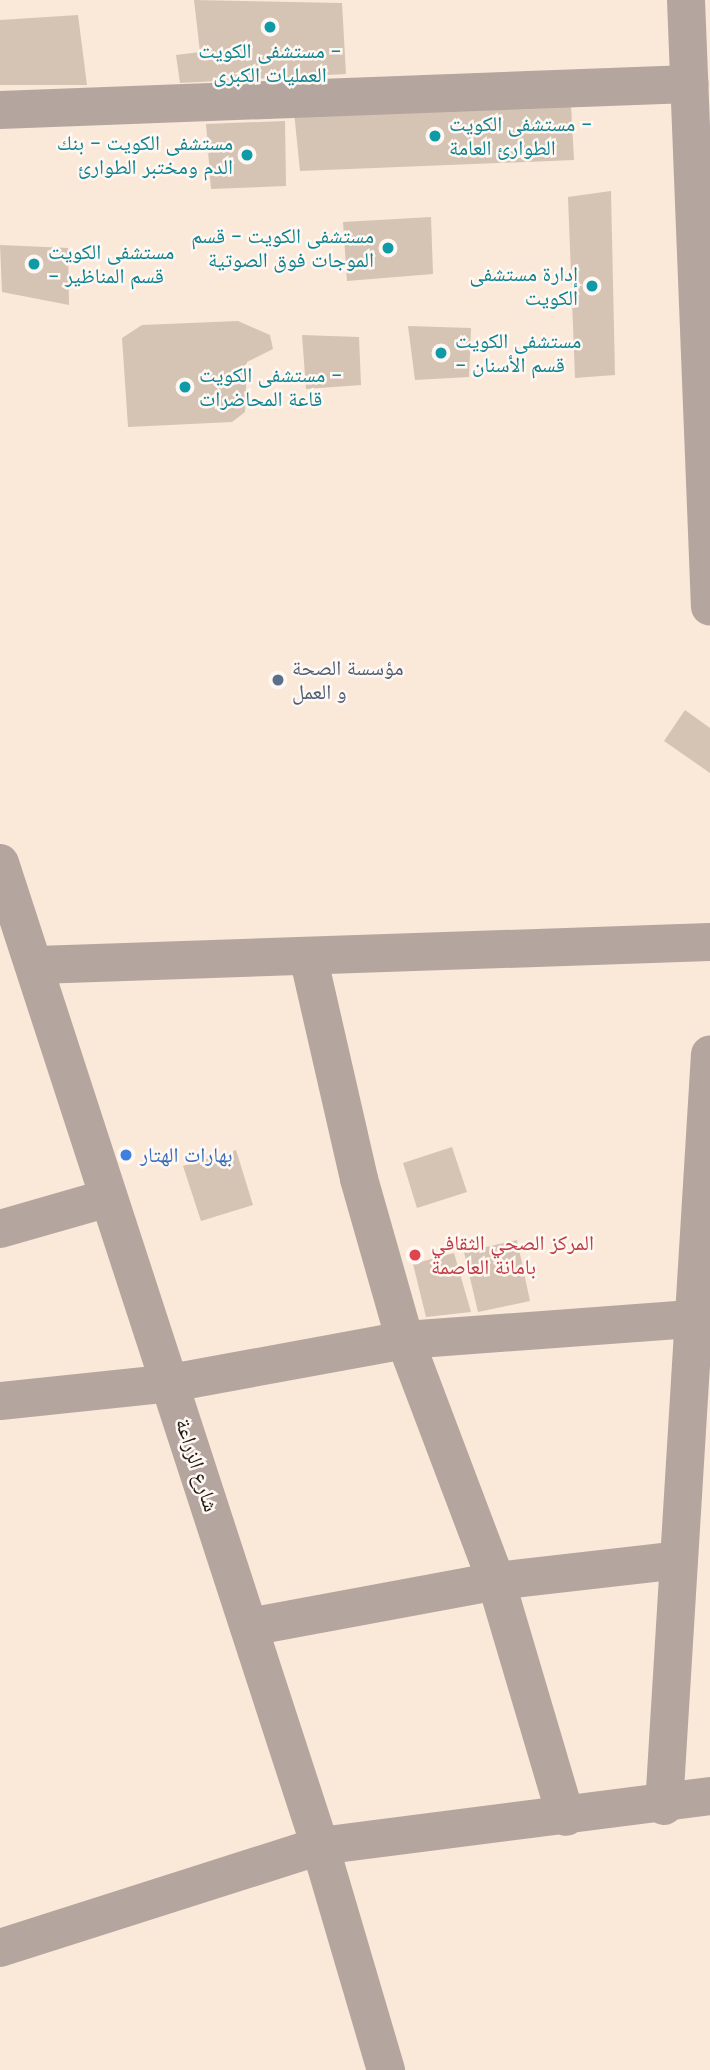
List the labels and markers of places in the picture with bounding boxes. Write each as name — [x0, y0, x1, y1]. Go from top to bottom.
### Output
marker: مستشفى الكويت - العمليات الكبرى — [262, 19, 278, 35]
place label: مستشفى الكويت - العمليات الكبرى — [198, 38, 342, 88]
place label: مستشفى الكويت - الطوارئ العامة — [449, 111, 592, 161]
marker: مستشفى الكويت - الطوارئ العامة — [427, 128, 443, 144]
place label: مستشفى الكويت - بنك الدم ومختبر الطوارئ — [57, 130, 233, 180]
marker: مستشفى الكويت - بنك الدم ومختبر الطوارئ — [239, 147, 255, 163]
place label: مستشفى الكويت - قسم الموجات فوق الصوتية — [191, 223, 374, 273]
place label: مستشفى الكويت - قسم المناظير — [48, 239, 174, 289]
marker: مستشفى الكويت - قسم الموجات فوق الصوتية — [380, 240, 396, 256]
marker: مستشفى الكويت - قسم المناظير — [26, 256, 42, 272]
place label: إدارة مستشفى الكويت — [470, 261, 578, 311]
marker: إدارة مستشفى الكويت — [584, 278, 600, 294]
place label: مستشفى الكويت - قسم الأسنان — [455, 328, 581, 378]
marker: مستشفى الكويت - قسم الأسنان — [433, 345, 449, 361]
place label: مستشفى الكويت - قاعة المحاضرات — [199, 362, 342, 412]
marker: مستشفى الكويت - قاعة المحاضرات — [177, 379, 193, 395]
place label: مؤسسة الصحة و العمل — [292, 655, 403, 705]
marker: مؤسسة الصحة و العمل — [270, 672, 286, 688]
place label: بهارات الهتار — [140, 1142, 232, 1168]
marker: بهارات الهتار — [118, 1147, 134, 1163]
place label: المركز الصحي الثقافي بامانة العاصمة — [431, 1230, 594, 1280]
marker: المركز الصحي الثقافي بامانة العاصمة — [405, 1245, 425, 1265]

